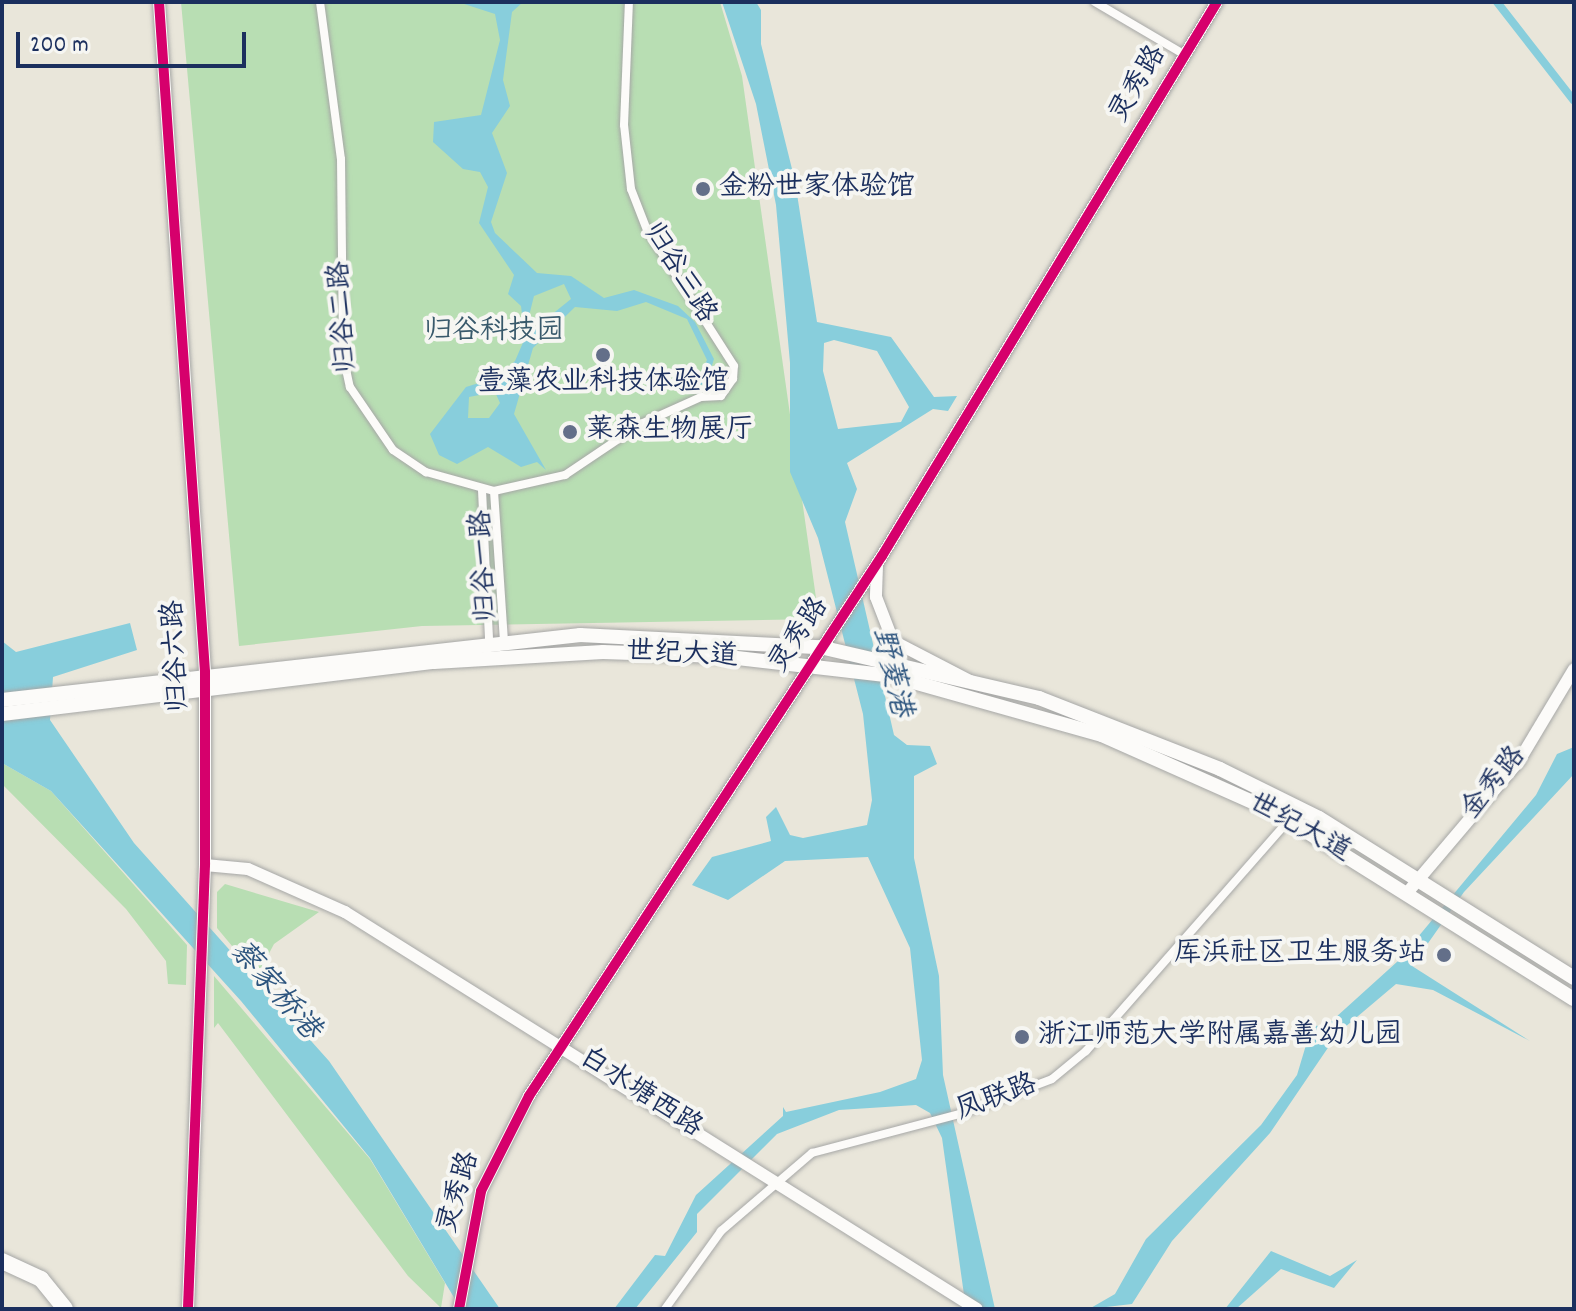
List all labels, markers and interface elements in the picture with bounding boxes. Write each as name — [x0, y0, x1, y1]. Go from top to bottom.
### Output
scale bar — [20, 16, 250, 66]
text: 200 m — [30, 29, 89, 63]
street label: 灵秀路 — [1103, 40, 1175, 130]
place label: 金粉世家体验馆 — [719, 172, 915, 206]
marker: 金粉世家体验馆 — [694, 180, 712, 198]
street label: 归谷三路 — [634, 218, 722, 330]
street label: 归谷二路 — [324, 260, 366, 374]
park label: 归谷科技园 — [424, 316, 564, 350]
marker: 壹藻农业科技体验馆 — [594, 346, 612, 364]
place label: 壹藻农业科技体验馆 — [477, 367, 729, 401]
place label: 莱森生物展厅 — [586, 415, 754, 449]
marker: 莱森生物展厅 — [561, 423, 579, 441]
street label: 归谷一路 — [466, 509, 506, 623]
street label: 灵秀路 — [763, 592, 837, 680]
street label: 归谷六路 — [158, 599, 198, 713]
water label: 野菱港 — [861, 625, 917, 721]
street label: 世纪大道 — [625, 636, 739, 676]
street label: 金秀路 — [1456, 741, 1534, 827]
street label: 世纪大道 — [1242, 787, 1356, 871]
water label: 蔡家桥港 — [220, 935, 326, 1049]
place label: 厍浜社区卫生服务站 — [1174, 938, 1426, 972]
marker: 厍浜社区卫生服务站 — [1433, 944, 1455, 966]
place label: 浙江师范大学附属嘉善幼儿园 — [1038, 1020, 1402, 1054]
marker: 浙江师范大学附属嘉善幼儿园 — [1013, 1028, 1031, 1046]
street label: 白水塘西路 — [572, 1042, 708, 1146]
street label: 凤联路 — [952, 1069, 1042, 1129]
street label: 灵秀路 — [432, 1148, 488, 1238]

